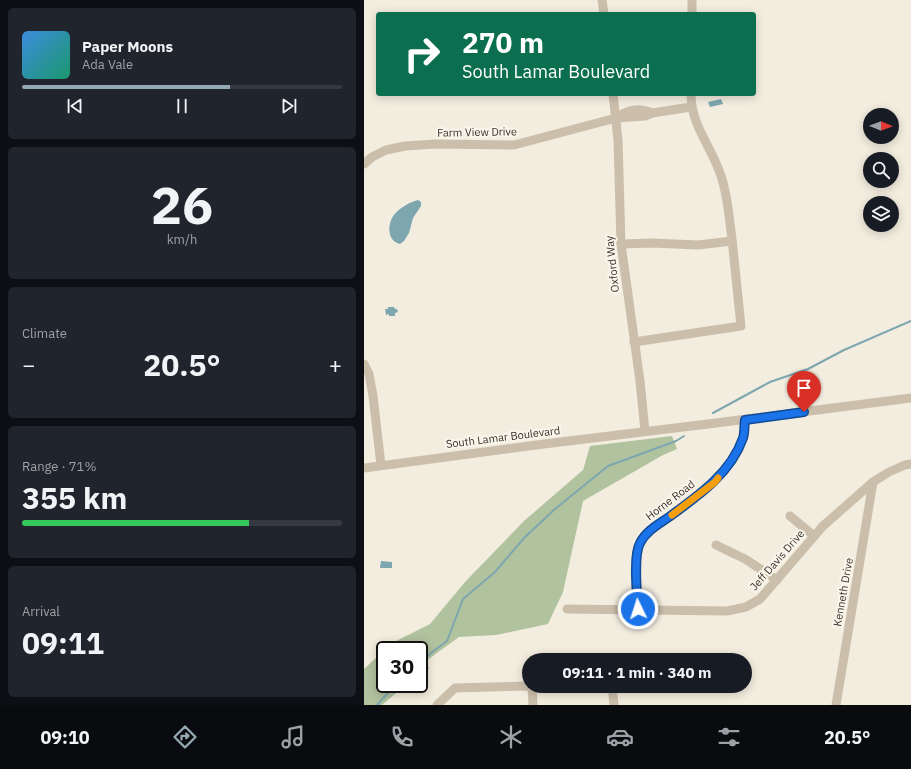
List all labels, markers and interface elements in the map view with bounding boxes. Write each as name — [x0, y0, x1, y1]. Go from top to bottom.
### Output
text: 270 m — [462, 24, 544, 61]
icon: right — [396, 28, 448, 80]
text: Paper Moons — [82, 37, 173, 56]
text: Ada Vale — [82, 56, 133, 73]
text: South Lamar Boulevard — [462, 60, 650, 83]
icon: previous — [64, 95, 86, 117]
icon: pause — [171, 95, 193, 117]
icon: next — [278, 95, 300, 117]
north arrow — [863, 108, 899, 144]
map controls — [863, 108, 899, 232]
street label: Farm View Drive — [437, 124, 517, 140]
button: search — [863, 152, 899, 188]
text: 26 — [151, 171, 213, 238]
button: layers — [863, 196, 899, 232]
text: km/h — [167, 231, 197, 248]
street label: Oxford Way — [602, 234, 622, 293]
text: Climate — [22, 325, 67, 342]
text: 20.5° — [143, 345, 221, 384]
text: − — [22, 350, 35, 379]
text: + — [329, 350, 342, 379]
pin — [787, 371, 821, 412]
icon: arrive — [793, 377, 815, 399]
street label: South Lamar Boulevard — [445, 423, 561, 451]
text: Range · 71% — [22, 458, 96, 475]
street label: Horne Road — [643, 477, 697, 523]
text: 355 km — [22, 478, 127, 517]
street label: Jeff Davis Drive — [747, 527, 807, 593]
street label: Kenneth Drive — [830, 557, 856, 627]
position arrow — [617, 588, 659, 630]
text: Arrival — [22, 603, 60, 620]
text: 09:11 — [22, 623, 104, 662]
speed limit sign: 30 — [376, 641, 428, 693]
text: 09:11 · 1 min · 340 m — [563, 663, 711, 682]
icon: directions — [171, 723, 199, 751]
icon: music — [279, 723, 307, 751]
icon: phone — [388, 723, 416, 751]
icon: climate — [497, 723, 525, 751]
icon: car — [606, 723, 634, 751]
icon: filters — [715, 723, 743, 751]
text: 09:10 — [40, 726, 90, 749]
text: 20.5° — [824, 726, 871, 749]

